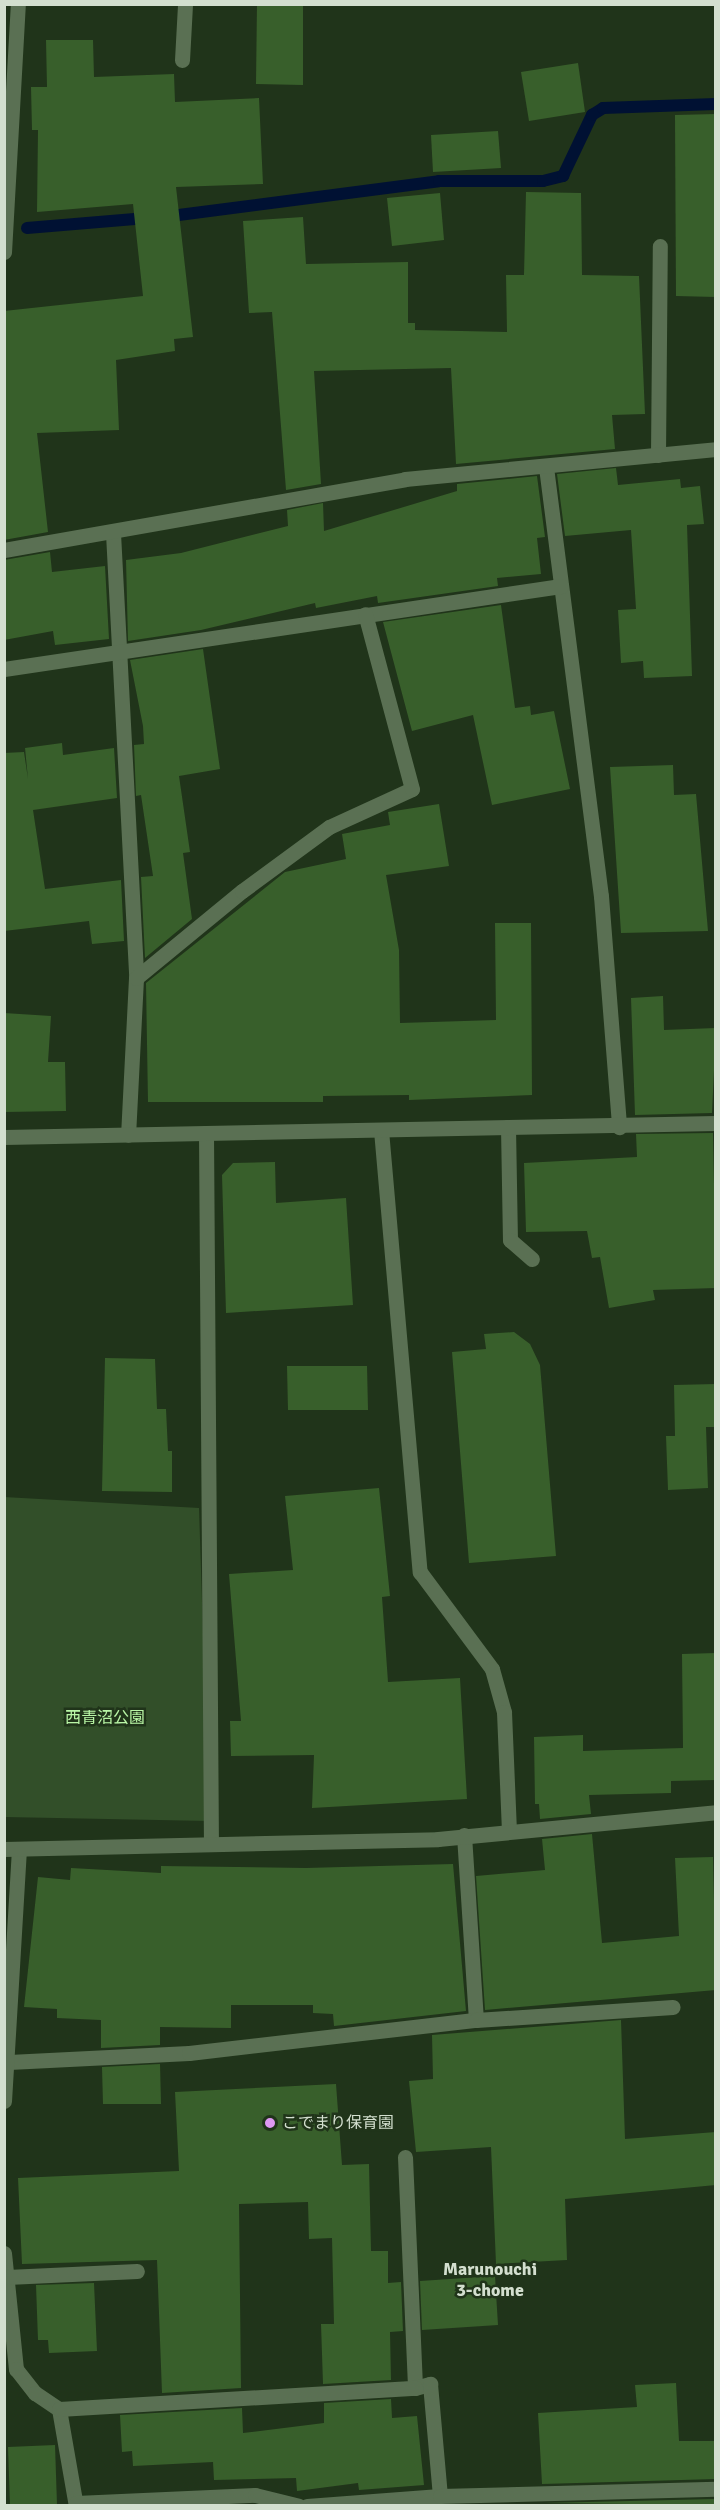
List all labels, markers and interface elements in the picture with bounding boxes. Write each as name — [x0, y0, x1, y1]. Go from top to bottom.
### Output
park label: 西青沼公園 — [65, 1708, 145, 1728]
place label: こでまり保育園 — [282, 2113, 394, 2133]
marker: こでまり保育園 — [263, 2116, 277, 2130]
district label: Marunouchi 3-chome — [443, 2259, 537, 2302]

